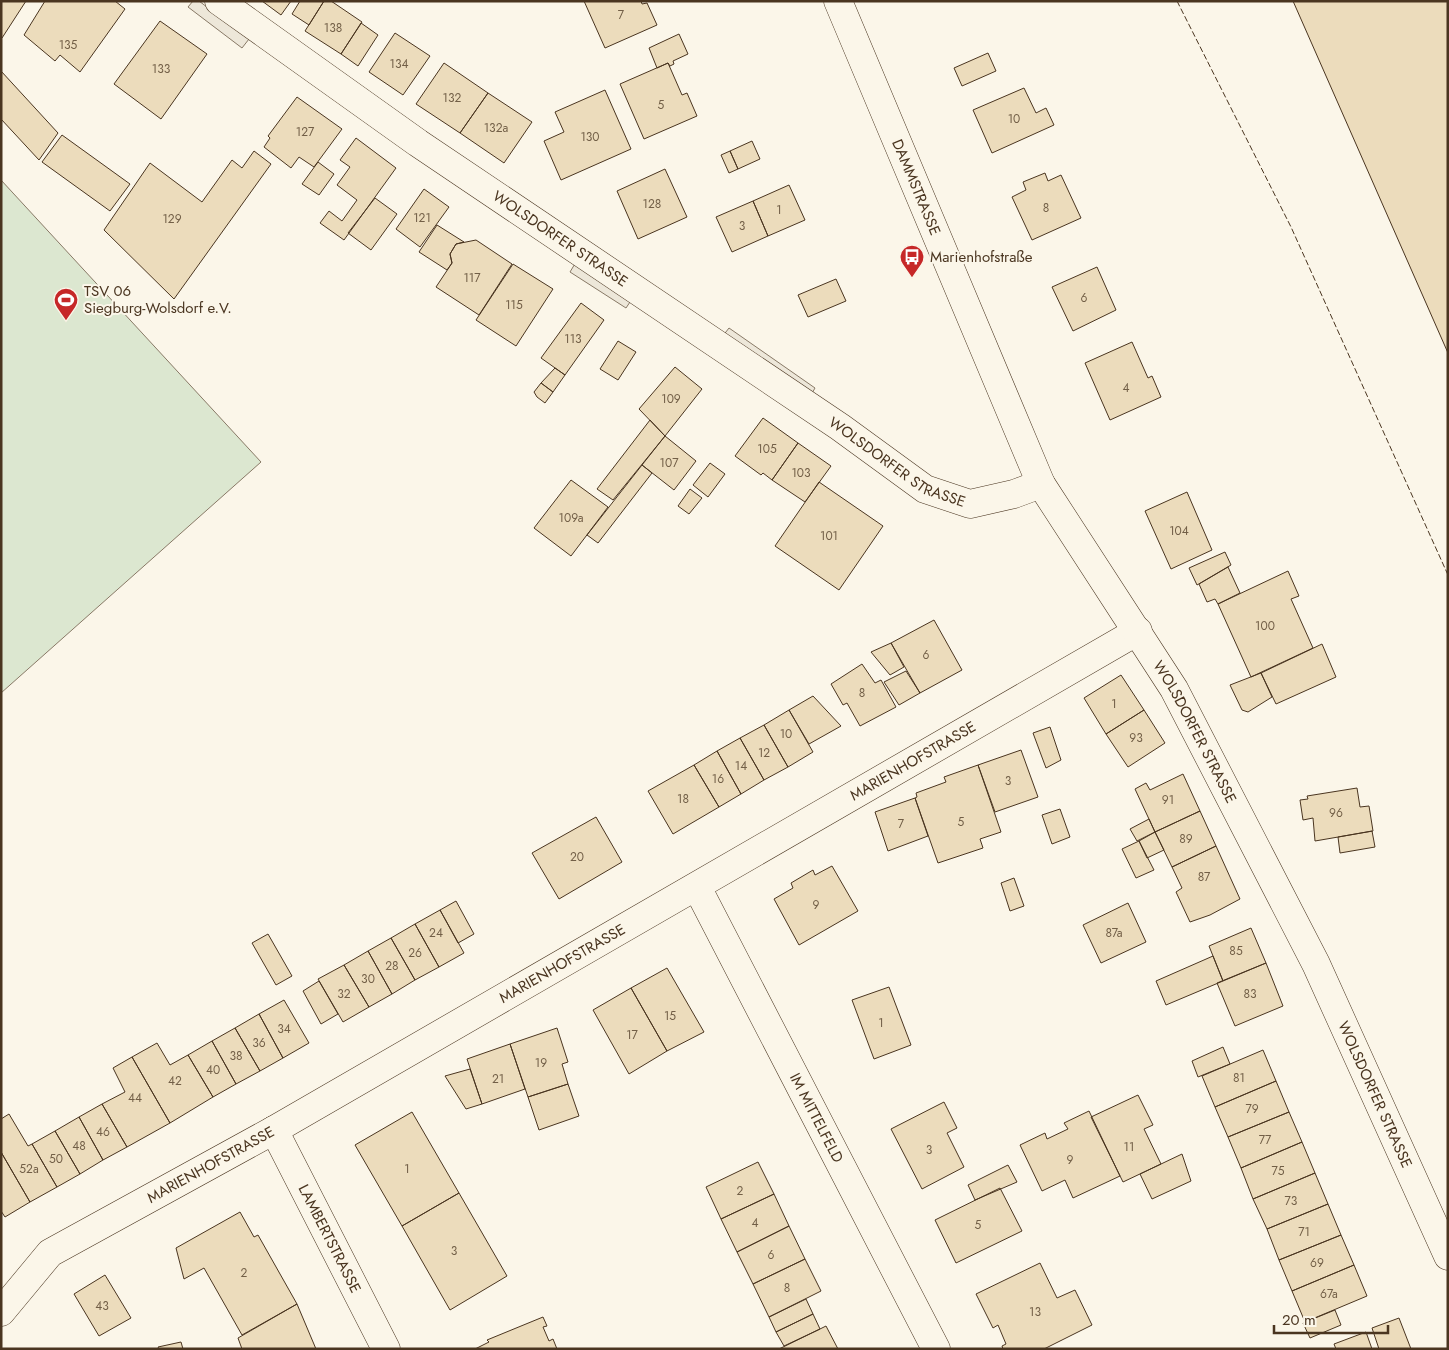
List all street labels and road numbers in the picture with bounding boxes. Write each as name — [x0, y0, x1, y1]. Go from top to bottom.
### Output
street label: DAMMSTRASSE — [886, 136, 946, 239]
street label: WOLSDORFER STRASSE — [488, 185, 632, 292]
street label: WOLSDORFER STRASSE — [824, 411, 968, 513]
street label: WOLSDORFER STRASSE — [1147, 656, 1242, 807]
street label: MARIENHOFSTRASSE — [846, 716, 980, 806]
street label: MARIENHOFSTRASSE — [495, 918, 629, 1009]
street label: WOLSDORFER STRASSE — [1332, 1018, 1418, 1171]
street label: IM MITTELFELD — [784, 1069, 849, 1167]
street label: MARIENHOFSTRASSE — [143, 1121, 278, 1209]
street label: LAMBERTSTRASSE — [293, 1180, 367, 1297]

